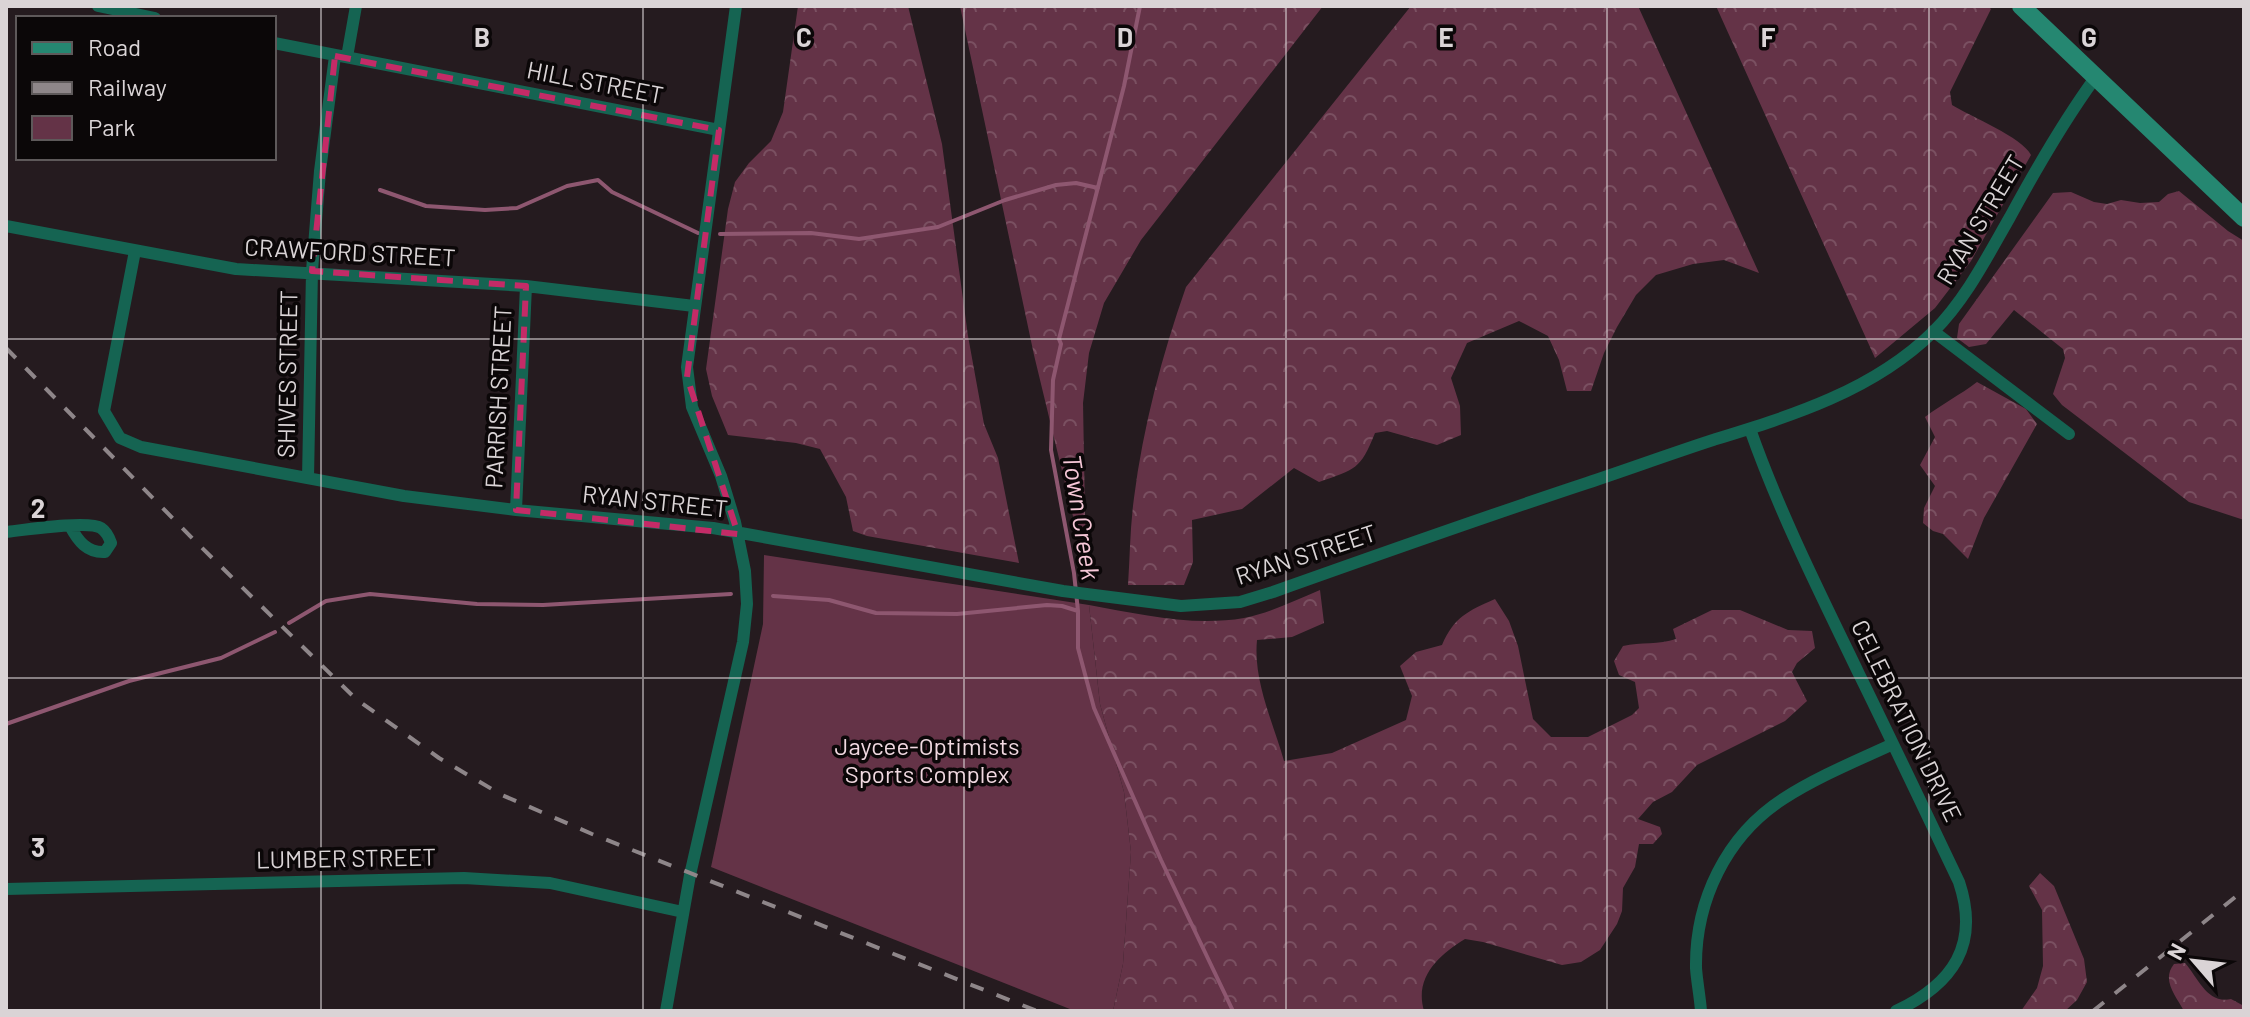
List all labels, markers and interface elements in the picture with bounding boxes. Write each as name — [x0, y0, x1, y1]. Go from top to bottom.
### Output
legend — [16, 16, 276, 160]
text: B — [474, 21, 490, 52]
text: C — [796, 21, 812, 52]
text: D — [1117, 21, 1133, 52]
text: E — [1438, 21, 1454, 52]
text: F — [1761, 21, 1776, 52]
text: G — [2081, 21, 2097, 52]
text: Road — [88, 32, 141, 61]
street label: HILL STREET — [525, 54, 666, 109]
text: Railway — [88, 72, 167, 101]
text: Park — [88, 112, 135, 141]
street label: RYAN STREET — [1930, 149, 2030, 289]
street label: CRAWFORD STREET — [244, 231, 457, 272]
street label: SHIVES STREET — [271, 290, 302, 458]
street label: PARRISH STREET — [478, 305, 517, 489]
water label: Town Creek — [1057, 452, 1108, 582]
street label: RYAN STREET — [581, 478, 729, 523]
text: 2 — [31, 492, 45, 523]
street label: RYAN STREET — [1232, 517, 1380, 590]
street label: CELEBRATION DRIVE — [1846, 615, 1969, 826]
park label: Jaycee-Optimists Sports Complex — [835, 731, 1019, 788]
text: 3 — [31, 831, 45, 862]
street label: LUMBER STREET — [256, 841, 436, 874]
north arrow — [2154, 921, 2234, 1001]
text: N — [2161, 939, 2190, 964]

